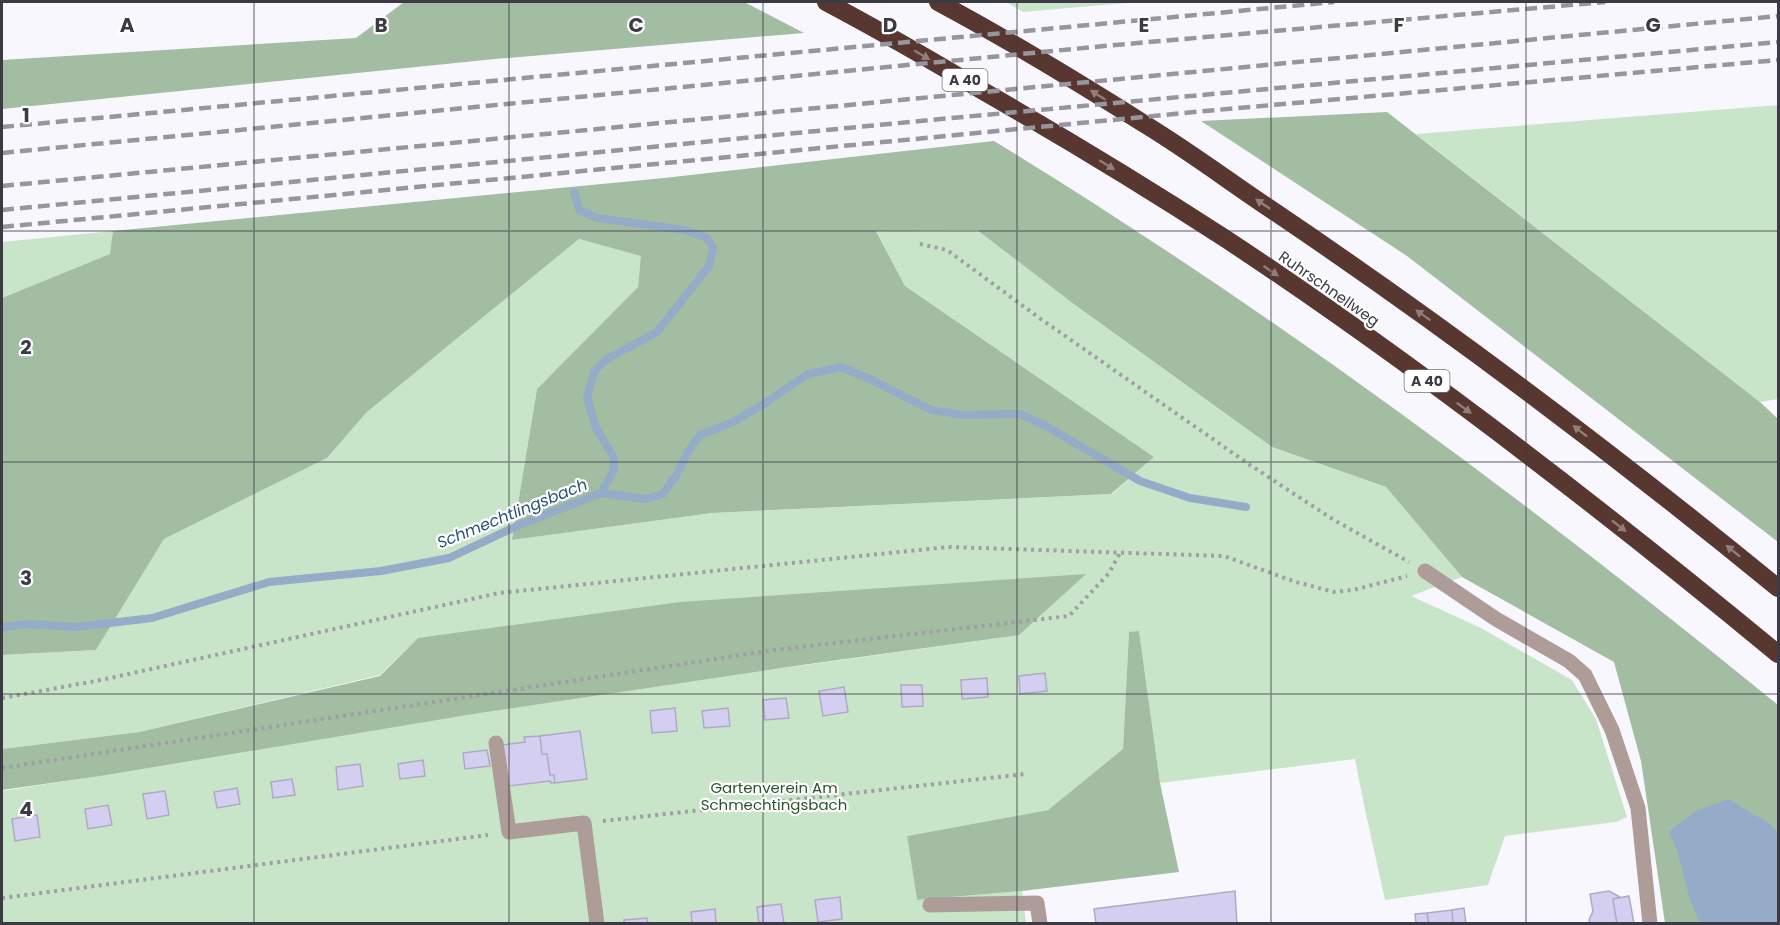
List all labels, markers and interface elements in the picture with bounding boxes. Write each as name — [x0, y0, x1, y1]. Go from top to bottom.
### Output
text: A — [120, 11, 135, 39]
text: B — [374, 11, 388, 39]
text: C — [628, 11, 644, 39]
text: D — [883, 11, 897, 39]
text: E — [1139, 11, 1149, 39]
text: F — [1394, 11, 1405, 39]
text: G — [1645, 11, 1661, 39]
one-way arrow — [914, 50, 930, 61]
road number: A 40 — [942, 69, 988, 91]
one-way arrow — [1090, 90, 1106, 101]
text: 1 — [22, 101, 30, 129]
one-way arrow — [1099, 159, 1115, 170]
one-way arrow — [1255, 198, 1271, 209]
street label: Ruhrschnellweg — [1275, 246, 1384, 331]
one-way arrow — [1263, 265, 1279, 276]
one-way arrow — [1415, 310, 1431, 321]
text: 2 — [20, 333, 32, 361]
road number: A 40 — [1404, 370, 1450, 392]
one-way arrow — [1456, 402, 1472, 414]
one-way arrow — [1572, 425, 1587, 437]
water label: Schmechtlingsbach — [434, 473, 591, 554]
one-way arrow — [1611, 520, 1627, 533]
one-way arrow — [1725, 545, 1741, 558]
text: 3 — [20, 564, 32, 592]
park label: Gartenverein Am Schmechtingsbach — [701, 777, 847, 815]
text: 4 — [19, 795, 33, 823]

